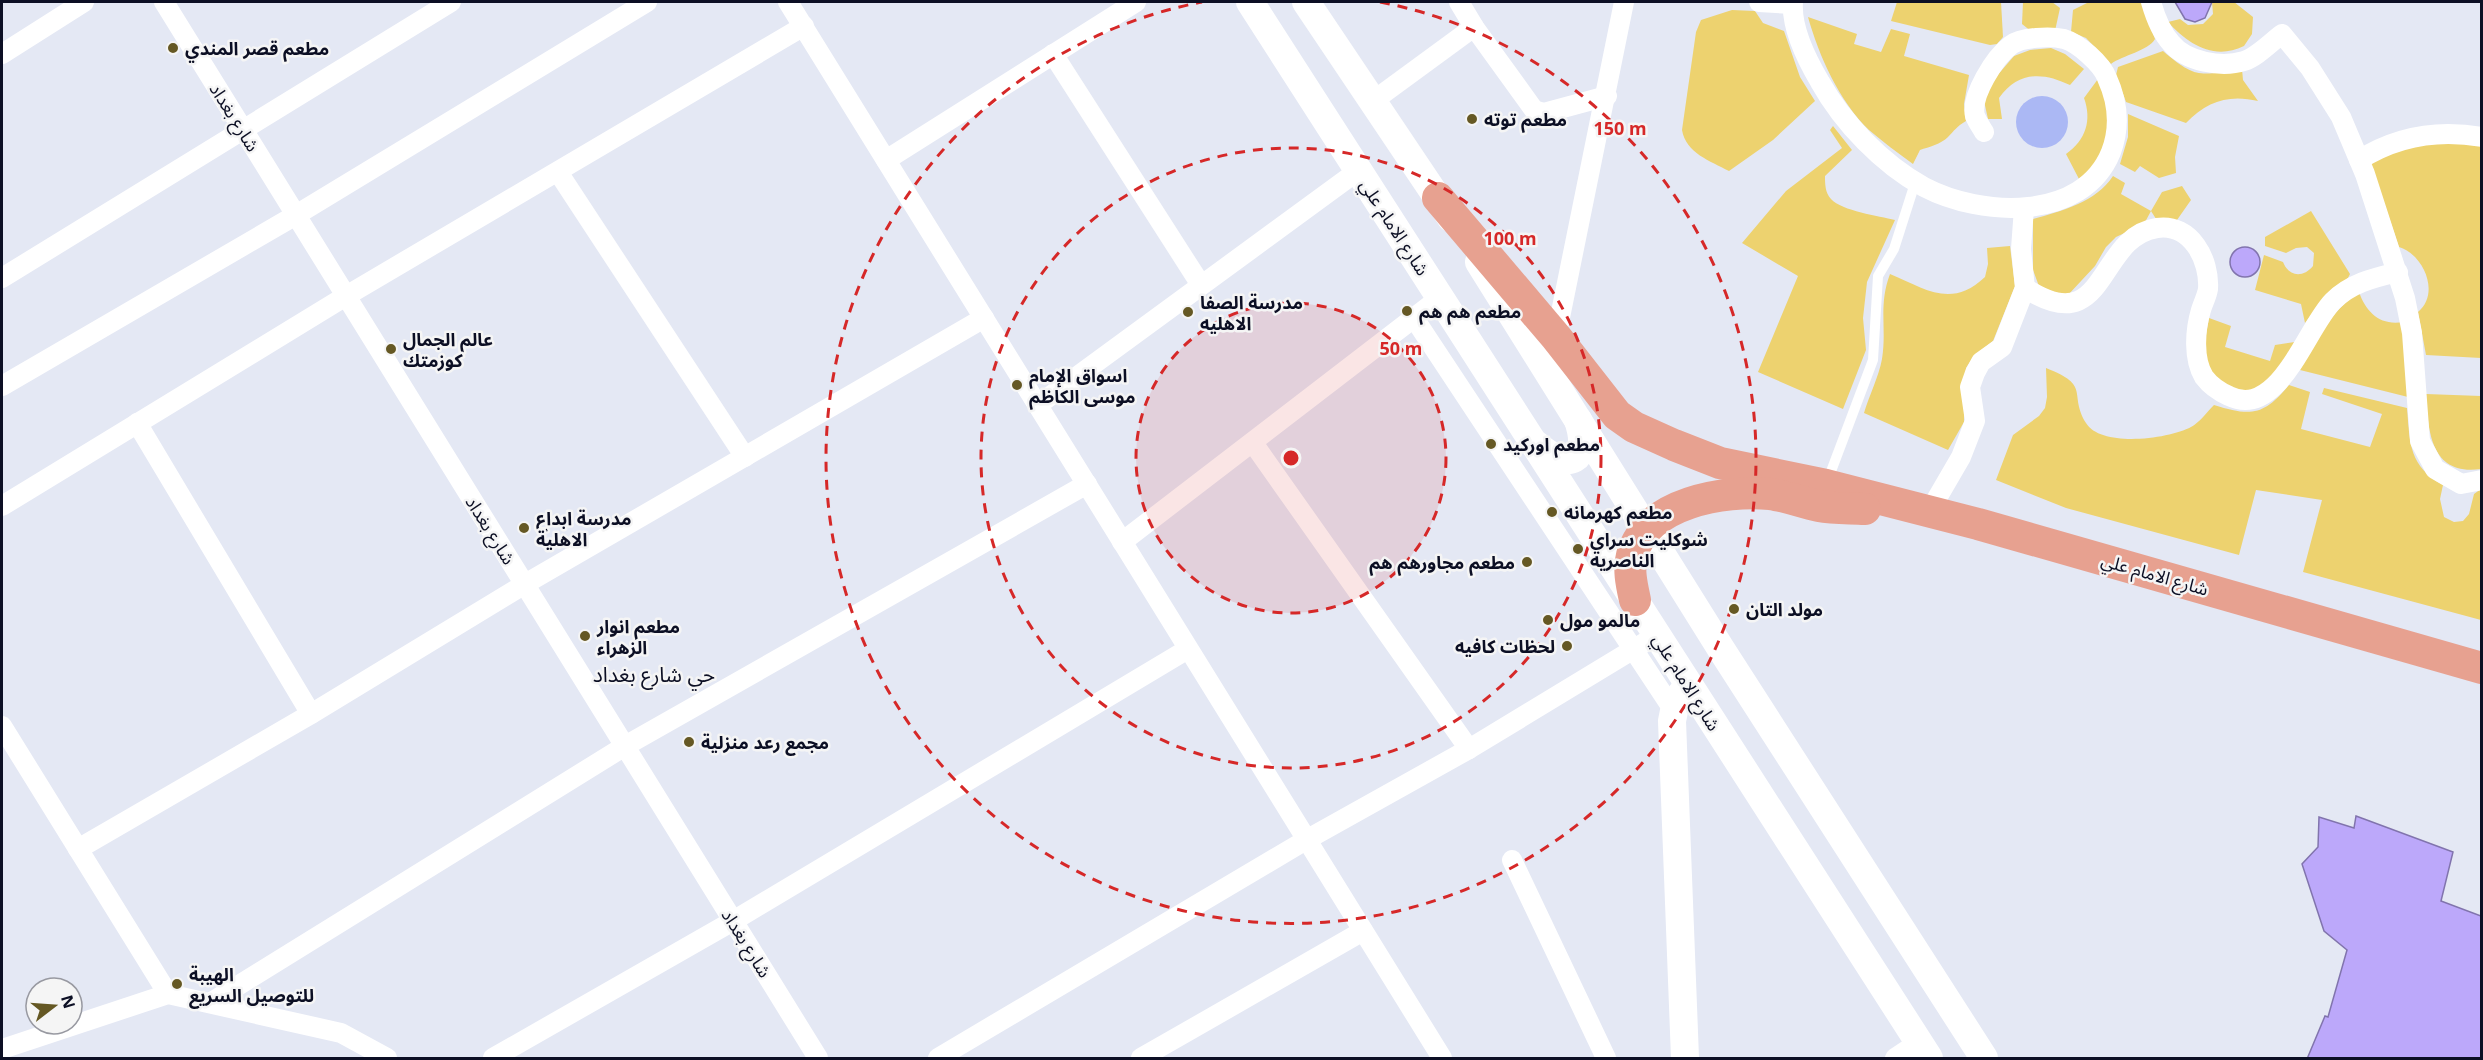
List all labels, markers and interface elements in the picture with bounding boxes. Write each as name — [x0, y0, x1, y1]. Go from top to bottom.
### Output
place label: مطعم قصر المندي — [185, 36, 329, 63]
marker: مطعم قصر المندي — [166, 41, 180, 55]
street label: شارع بغداد — [202, 78, 265, 157]
place label: مطعم توته — [1484, 107, 1567, 133]
marker: مطعم توته — [1465, 112, 1479, 126]
text: 150 m — [1593, 116, 1647, 140]
street label: شارع الامام علي — [1352, 174, 1435, 281]
text: 100 m — [1483, 226, 1537, 250]
place label: مدرسة الصفا الاهليه — [1200, 290, 1303, 335]
place label: مطعم هم هم — [1419, 299, 1521, 325]
marker: مطعم هم هم — [1400, 304, 1414, 318]
marker: مدرسة الصفا الاهليه — [1181, 305, 1195, 319]
place label: عالم الجمال كوزمتك — [403, 327, 493, 372]
text: 50 m — [1380, 336, 1422, 360]
marker: عالم الجمال كوزمتك — [384, 342, 398, 356]
place label: اسواق الإمام موسى الكاظم — [1029, 363, 1135, 410]
marker: اسواق الإمام موسى الكاظم — [1010, 378, 1024, 392]
place label: مطعم اوركيد — [1503, 432, 1600, 458]
marker: مطعم اوركيد — [1484, 437, 1498, 451]
centre of rings — [1281, 448, 1301, 468]
street label: شارع بغداد — [458, 491, 521, 570]
place label: مطعم كهرمانه — [1564, 500, 1672, 526]
marker: مطعم كهرمانه — [1545, 505, 1559, 519]
place label: مدرسة ابداع الاهلية — [536, 506, 631, 551]
marker: مدرسة ابداع الاهلية — [517, 521, 531, 535]
place label: شوكليت سراي الناصريه — [1590, 527, 1708, 572]
marker: شوكليت سراي الناصريه — [1571, 542, 1585, 556]
street label: شارع الامام علي — [2098, 547, 2211, 604]
place label: مطعم مجاورهم هم — [1369, 550, 1515, 576]
marker: مطعم مجاورهم هم — [1520, 555, 1534, 569]
place label: مولد التان — [1746, 597, 1823, 621]
marker: مولد التان — [1727, 602, 1741, 616]
place label: مالمو مول — [1560, 608, 1640, 632]
marker: مالمو مول — [1541, 613, 1555, 627]
place label: مطعم انوار الزهراء — [596, 614, 680, 659]
marker: مطعم انوار الزهراء — [578, 629, 592, 643]
street label: شارع الامام علي — [1645, 629, 1726, 737]
place label: لحظات كافيه — [1455, 634, 1555, 658]
marker: لحظات كافيه — [1560, 639, 1574, 653]
district label: حي شارع بغداد — [593, 660, 715, 691]
place label: مجمع رعد منزلية — [701, 730, 829, 756]
marker: مجمع رعد منزلية — [682, 735, 696, 749]
street label: شارع بغداد — [714, 904, 777, 983]
place label: الهيبة للتوصيل السريع — [189, 962, 314, 1009]
north arrow — [24, 976, 84, 1036]
marker: الهيبة للتوصيل السريع — [170, 977, 184, 991]
text: N — [56, 992, 81, 1011]

